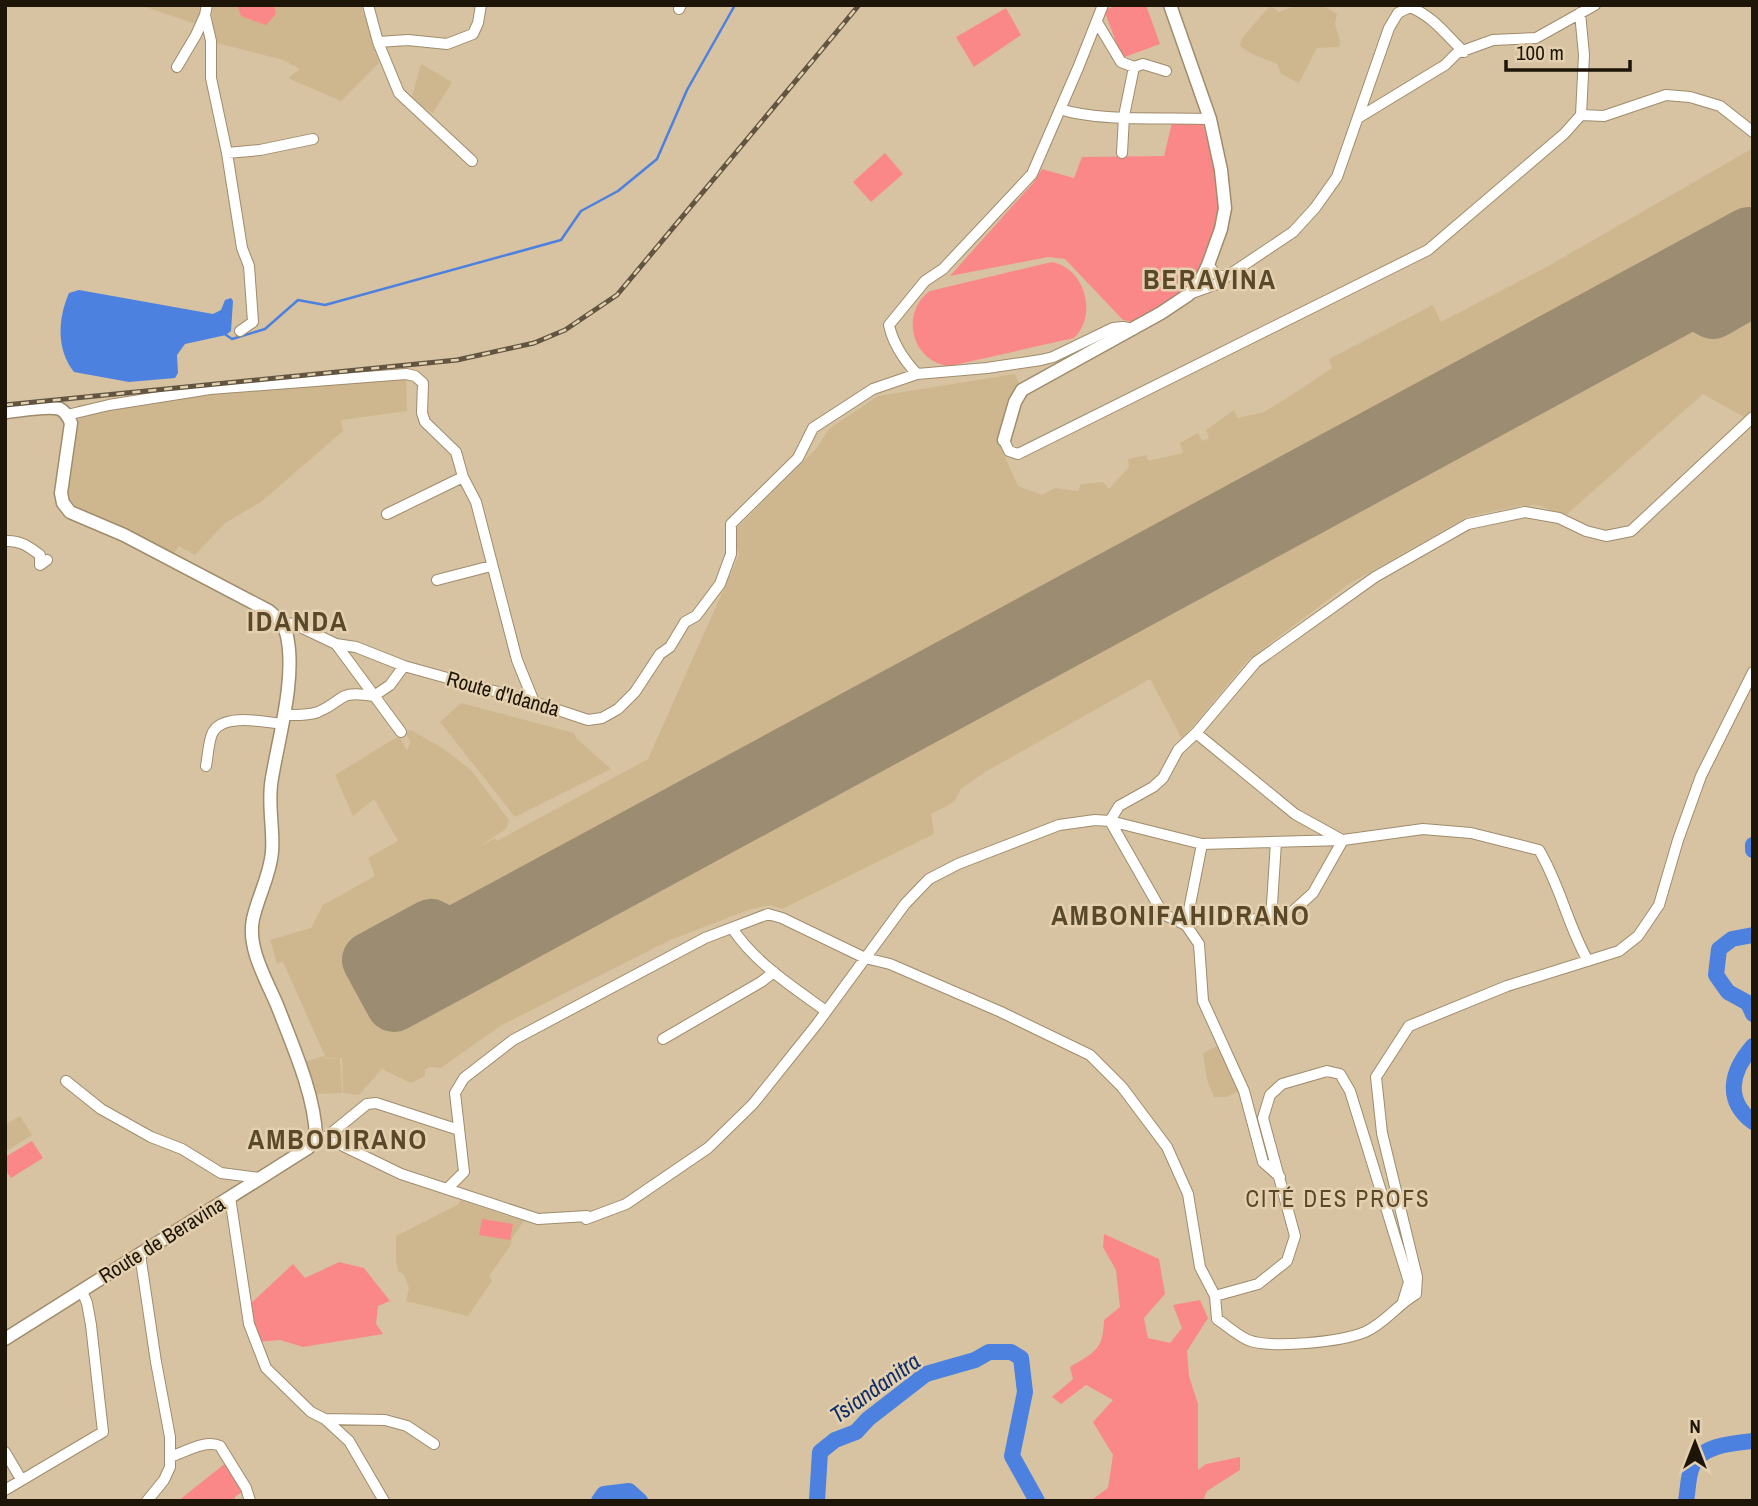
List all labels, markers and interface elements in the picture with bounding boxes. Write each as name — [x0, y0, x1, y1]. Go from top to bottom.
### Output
scale bar — [1506, 28, 1630, 72]
text: 100 m — [1516, 38, 1564, 67]
district label: BERAVINA — [1143, 260, 1277, 298]
district label: IDANDA — [247, 602, 349, 640]
street label: Route d'Idanda — [443, 664, 563, 724]
district label: AMBONIFAHIDRANO — [1051, 896, 1311, 934]
district label: AMBODIRANO — [248, 1120, 428, 1158]
district label: CITÉ DES PROFS — [1245, 1183, 1431, 1214]
street label: Route de Beravina — [93, 1189, 231, 1290]
water label: Tsiandanitra — [823, 1345, 926, 1430]
north arrow — [1660, 1408, 1730, 1478]
text: N — [1689, 1413, 1701, 1439]

